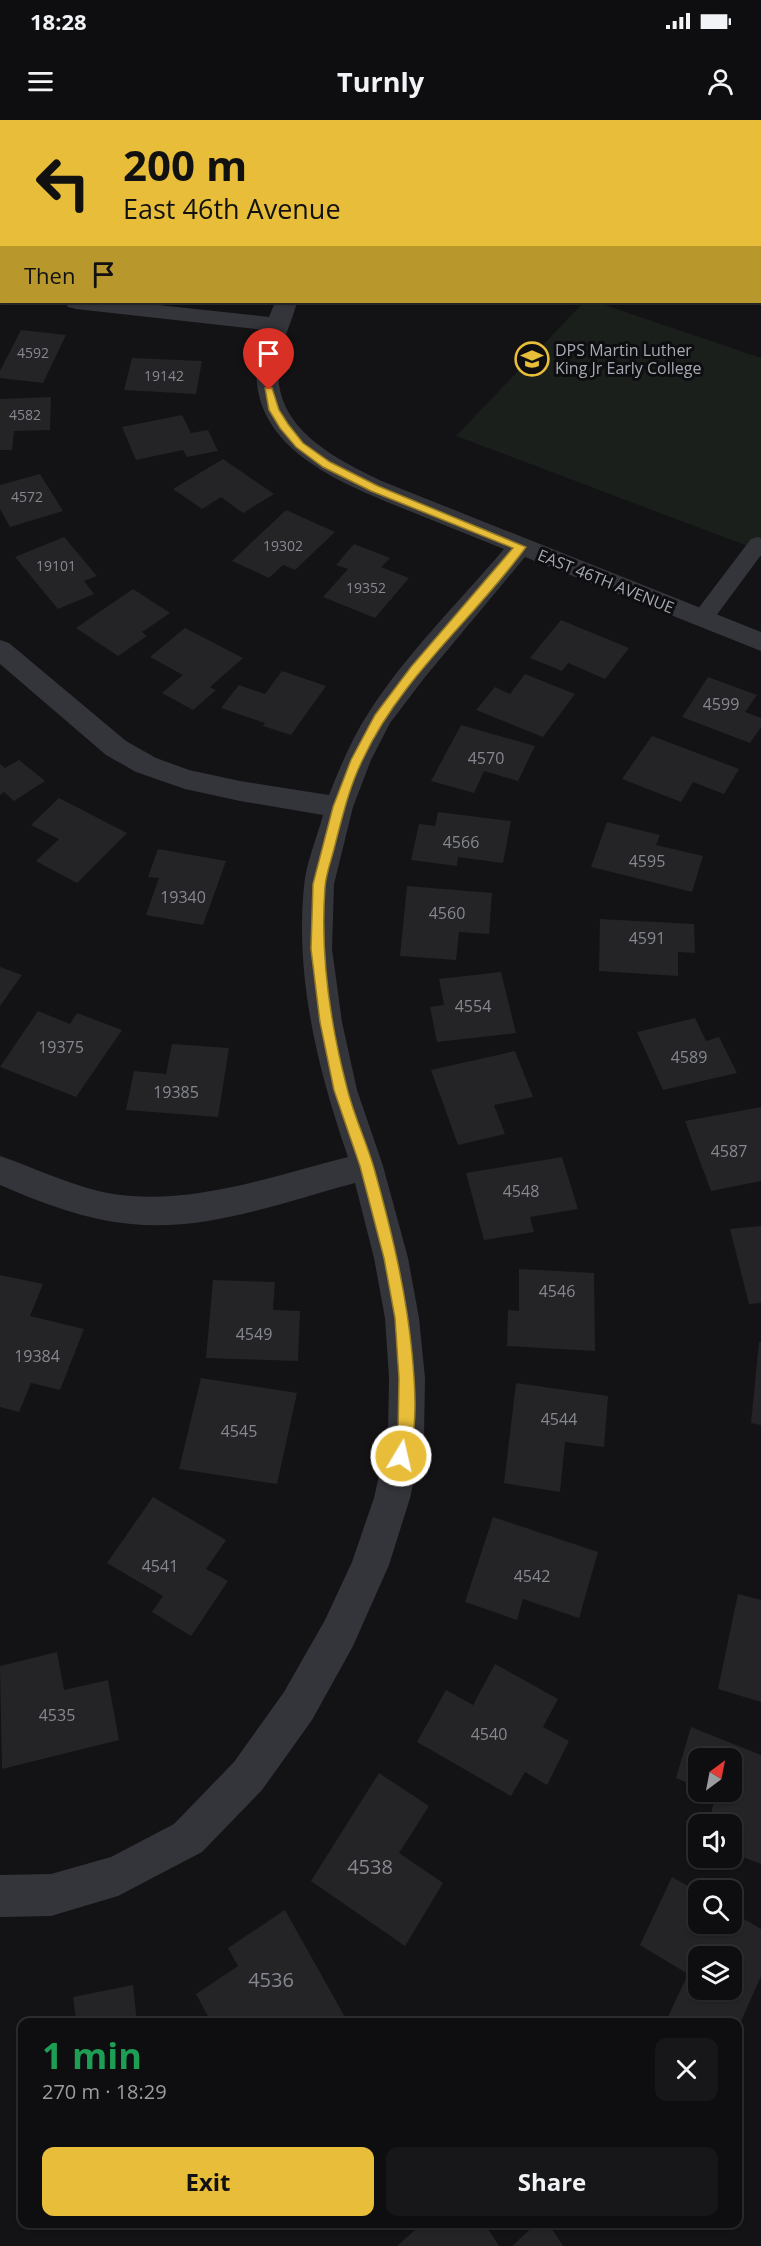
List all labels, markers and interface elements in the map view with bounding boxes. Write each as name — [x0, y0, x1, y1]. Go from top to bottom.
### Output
text: 18:28 — [30, 6, 87, 36]
text: Turnly — [337, 63, 424, 100]
icon: menu — [24, 65, 57, 98]
icon: person — [704, 65, 737, 98]
text: 200 m — [123, 136, 247, 193]
icon: left — [24, 144, 102, 222]
text: East 46th Avenue — [123, 190, 341, 227]
icon: arrive — [87, 258, 120, 291]
text: Then — [24, 260, 75, 290]
pin — [243, 328, 294, 390]
icon: arrive — [252, 337, 285, 370]
place label: DPS Martin Luther King Jr Early College — [555, 339, 701, 379]
school or university icon: DPS Martin Luther King Jr Early College — [514, 341, 550, 377]
house number: 4592 — [17, 343, 49, 362]
house number: 19142 — [144, 366, 184, 385]
house number: 4582 — [9, 405, 41, 424]
house number: 4572 — [11, 487, 43, 506]
house number: 19302 — [263, 536, 303, 555]
street label: EAST 46TH AVENUE — [535, 544, 677, 618]
house number: 19101 — [36, 556, 76, 575]
house number: 19352 — [346, 578, 386, 597]
house number: 4599 — [703, 693, 739, 715]
house number: 4570 — [468, 747, 504, 769]
house number: 4566 — [443, 831, 479, 853]
house number: 4595 — [629, 850, 665, 872]
house number: 19340 — [160, 886, 206, 908]
house number: 4560 — [429, 902, 465, 924]
house number: 4591 — [629, 927, 665, 949]
house number: 4554 — [455, 995, 491, 1017]
house number: 19375 — [38, 1036, 84, 1058]
house number: 4589 — [671, 1046, 707, 1068]
house number: 19385 — [153, 1081, 199, 1103]
house number: 4587 — [711, 1140, 747, 1162]
house number: 4548 — [503, 1180, 539, 1202]
house number: 4546 — [539, 1280, 575, 1302]
house number: 4549 — [236, 1323, 272, 1345]
house number: 19384 — [14, 1345, 60, 1367]
house number: 4544 — [541, 1408, 577, 1430]
house number: 4545 — [221, 1420, 257, 1442]
position arrow — [369, 1424, 433, 1488]
house number: 4541 — [142, 1555, 178, 1577]
house number: 4542 — [514, 1565, 550, 1587]
house number: 4535 — [39, 1704, 75, 1726]
house number: 4540 — [471, 1723, 507, 1745]
north arrow — [688, 1748, 742, 1802]
map controls — [688, 1748, 742, 2000]
button: sound — [688, 1814, 742, 1868]
house number: 4538 — [347, 1853, 393, 1880]
button: search — [688, 1880, 742, 1934]
button: layers — [688, 1946, 742, 2000]
house number: 4536 — [248, 1966, 294, 1993]
text: 1 min — [42, 2031, 142, 2080]
button: close — [655, 2038, 718, 2101]
text: 270 m · 18:29 — [42, 2078, 167, 2105]
button: Exit — [42, 2147, 374, 2216]
button: Share — [386, 2147, 718, 2216]

